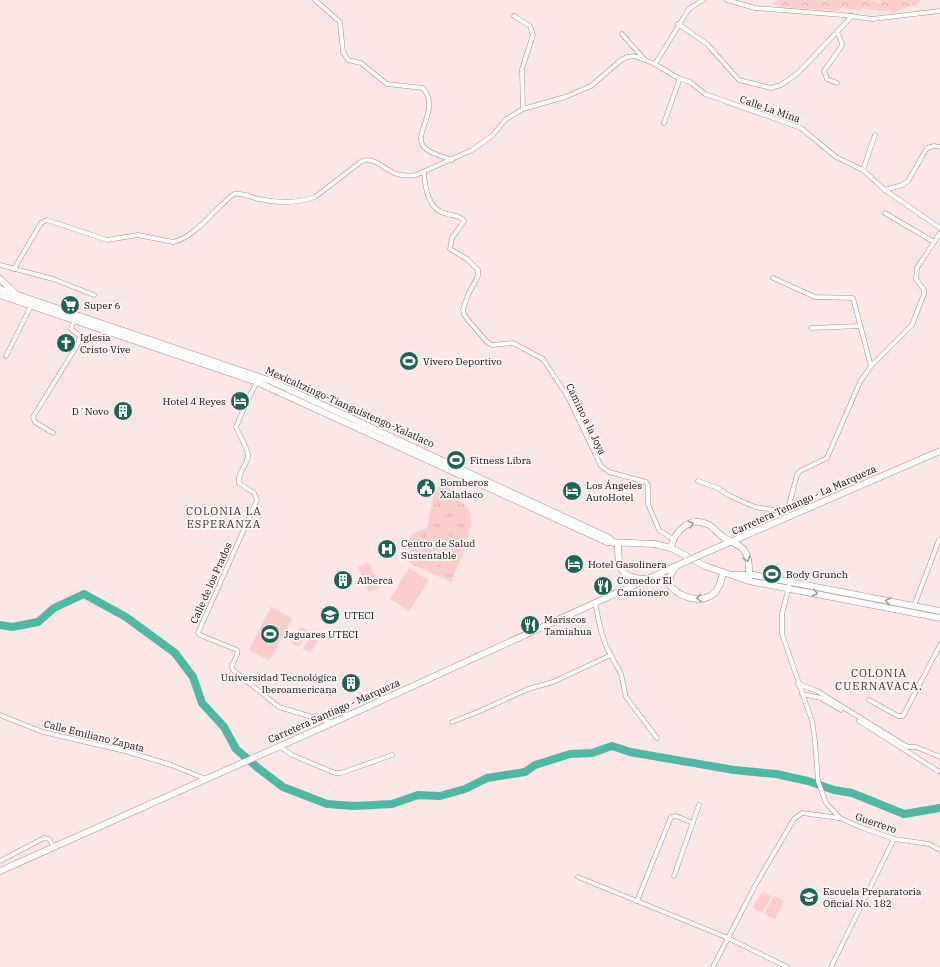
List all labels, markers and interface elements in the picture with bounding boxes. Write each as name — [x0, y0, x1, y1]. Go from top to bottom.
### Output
street label: Calle La Mina — [738, 93, 802, 126]
supermarket icon: Super 6 — [59, 294, 81, 316]
place label: Super 6 — [84, 299, 120, 312]
place label: Iglesia Cristo Vive — [80, 331, 130, 356]
church icon: Iglesia Cristo Vive — [55, 332, 77, 354]
sports icon: Vívero Deportivo — [398, 350, 420, 372]
place label: Vívero Deportivo — [423, 355, 502, 368]
street label: Mexicaltzingo-Tianguistengo-Xalatlaco — [264, 364, 437, 450]
street label: Camino a la Joya — [563, 381, 609, 457]
hotel icon: Hotel 4 Reyes — [229, 390, 251, 412]
place label: Hotel 4 Reyes — [163, 395, 226, 408]
building icon: D´Novo — [112, 400, 134, 422]
place label: D´Novo — [72, 405, 109, 418]
sports icon: Fitness Libra — [445, 449, 467, 471]
place label: Fitness Libra — [470, 454, 532, 467]
street label: Carretera Tenango - La Marqueza — [730, 462, 879, 538]
place label: Bomberos Xalatlaco — [440, 476, 488, 501]
public building icon: Bomberos Xalatlaco — [415, 477, 437, 499]
place label: Los Ángeles AutoHotel — [586, 479, 642, 504]
hotel icon: Los Ángeles AutoHotel — [561, 480, 583, 502]
district label: COLONIA LA ESPERANZA — [186, 504, 262, 531]
one-way arrow — [687, 520, 694, 529]
place label: Centro de Salud Sustentable — [401, 537, 475, 562]
hospital icon: Centro de Salud Sustentable — [376, 538, 398, 560]
street label: Calle de los Prados — [187, 540, 235, 626]
hotel icon: Hotel Gasolinera — [563, 553, 585, 575]
one-way arrow — [742, 555, 751, 562]
place label: Hotel Gasolinera — [588, 558, 667, 571]
sports icon: Body Grunch — [761, 563, 783, 585]
place label: Body Grunch — [786, 568, 848, 581]
building icon: Alberca — [332, 569, 354, 591]
place label: Alberca — [357, 574, 394, 587]
place label: Comedor El Camionero — [617, 574, 672, 599]
restaurant icon: Comedor El Camionero — [592, 575, 614, 597]
one-way arrow — [812, 588, 818, 597]
one-way arrow — [696, 593, 702, 602]
one-way arrow — [885, 597, 891, 606]
school or university icon: UTECI — [319, 604, 341, 626]
place label: UTECI — [344, 609, 374, 622]
place label: Mariscos Tamiahua — [544, 613, 592, 638]
restaurant icon: Mariscos Tamiahua — [519, 614, 541, 636]
sports icon: Jaguares UTECI — [259, 623, 281, 645]
place label: Jaguares UTECI — [284, 628, 358, 641]
district label: COLONIA CUERNAVACA. — [835, 666, 923, 693]
place label: Universidad Tecnológica Iberoamericana — [221, 671, 338, 696]
building icon: Universidad Tecnológica Iberoamericana — [340, 672, 362, 694]
street label: Carretera Santiago - Marqueza — [266, 676, 403, 746]
street label: Calle Emiliano Zapata — [42, 717, 146, 755]
street label: Guerrero — [854, 810, 899, 836]
place label: Escuela Preparatoria Oficial No. 182 — [823, 885, 922, 910]
school or university icon: Escuela Preparatoria Oficial No. 182 — [798, 886, 820, 908]

